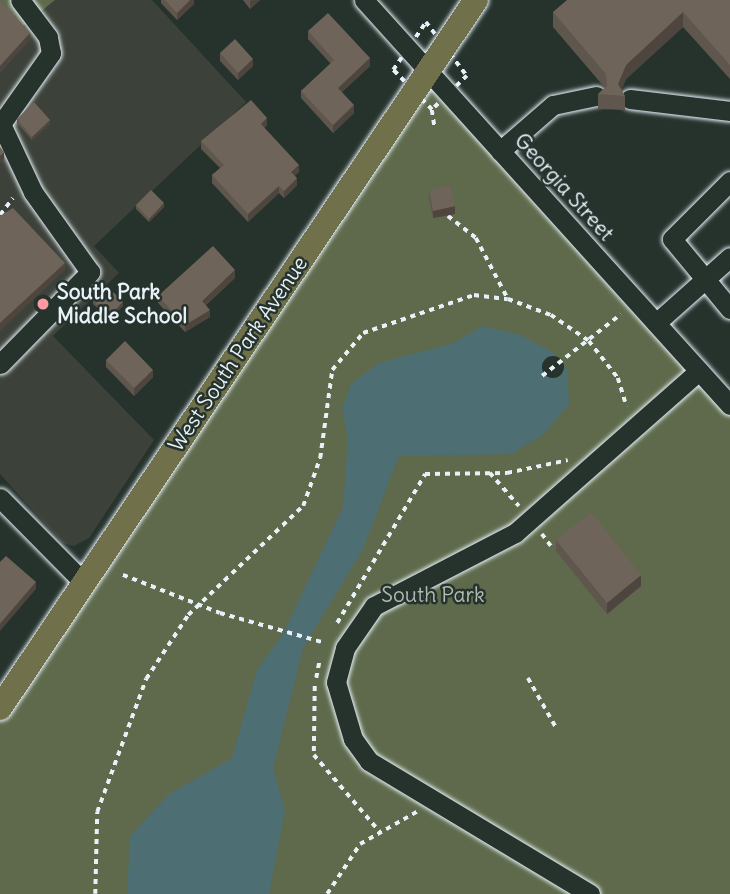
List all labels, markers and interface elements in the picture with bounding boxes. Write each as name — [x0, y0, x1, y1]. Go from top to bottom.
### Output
street label: Georgia Street — [509, 128, 619, 246]
street label: West South Park Avenue — [163, 252, 313, 456]
place label: South Park Middle School — [57, 279, 187, 329]
marker: South Park Middle School — [35, 296, 51, 312]
park label: South Park — [381, 582, 485, 608]

